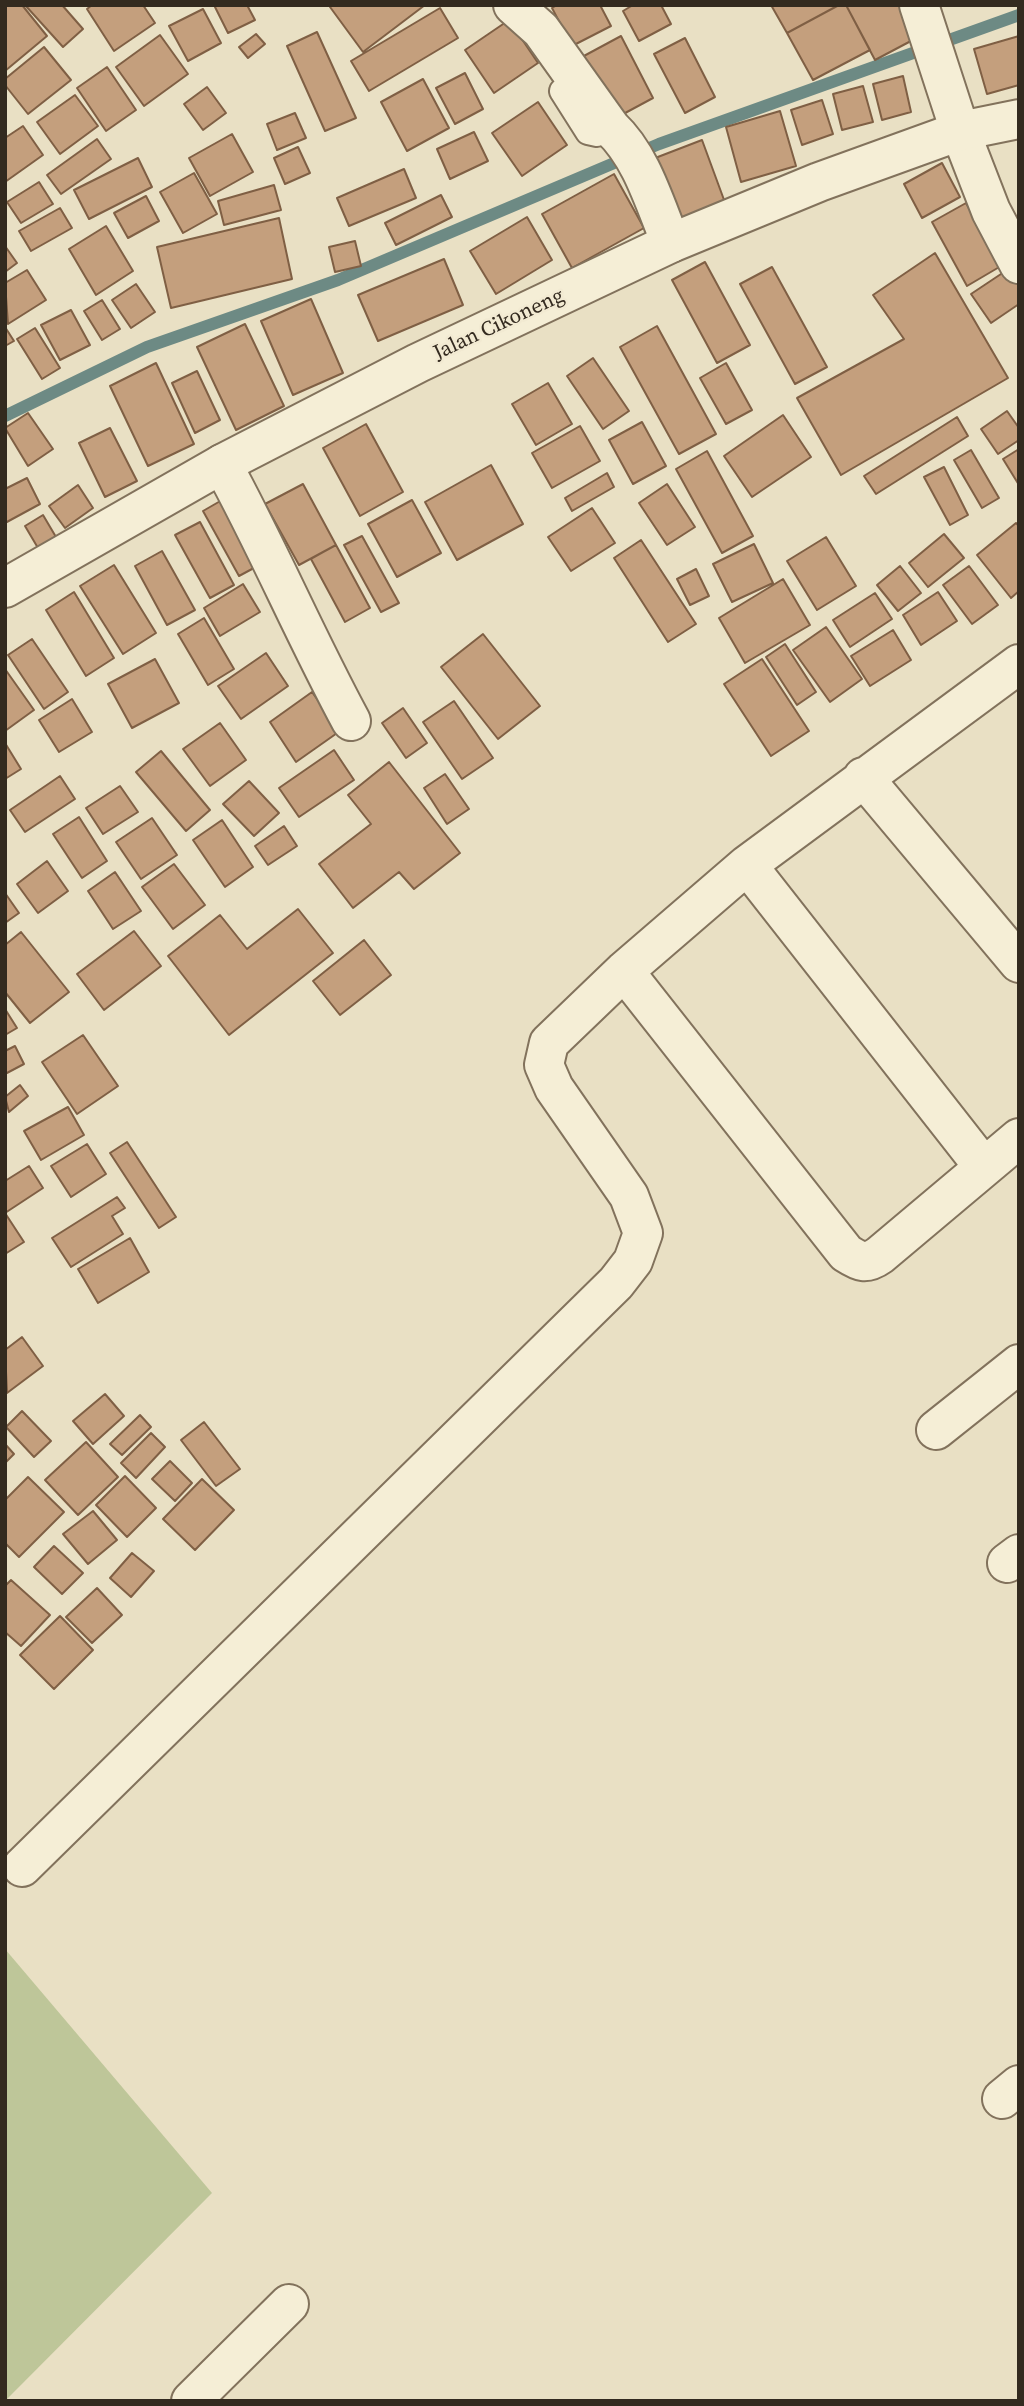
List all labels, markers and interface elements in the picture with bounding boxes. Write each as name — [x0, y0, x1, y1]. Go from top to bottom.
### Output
street label: Jalan Cikoneng — [430, 284, 568, 366]

